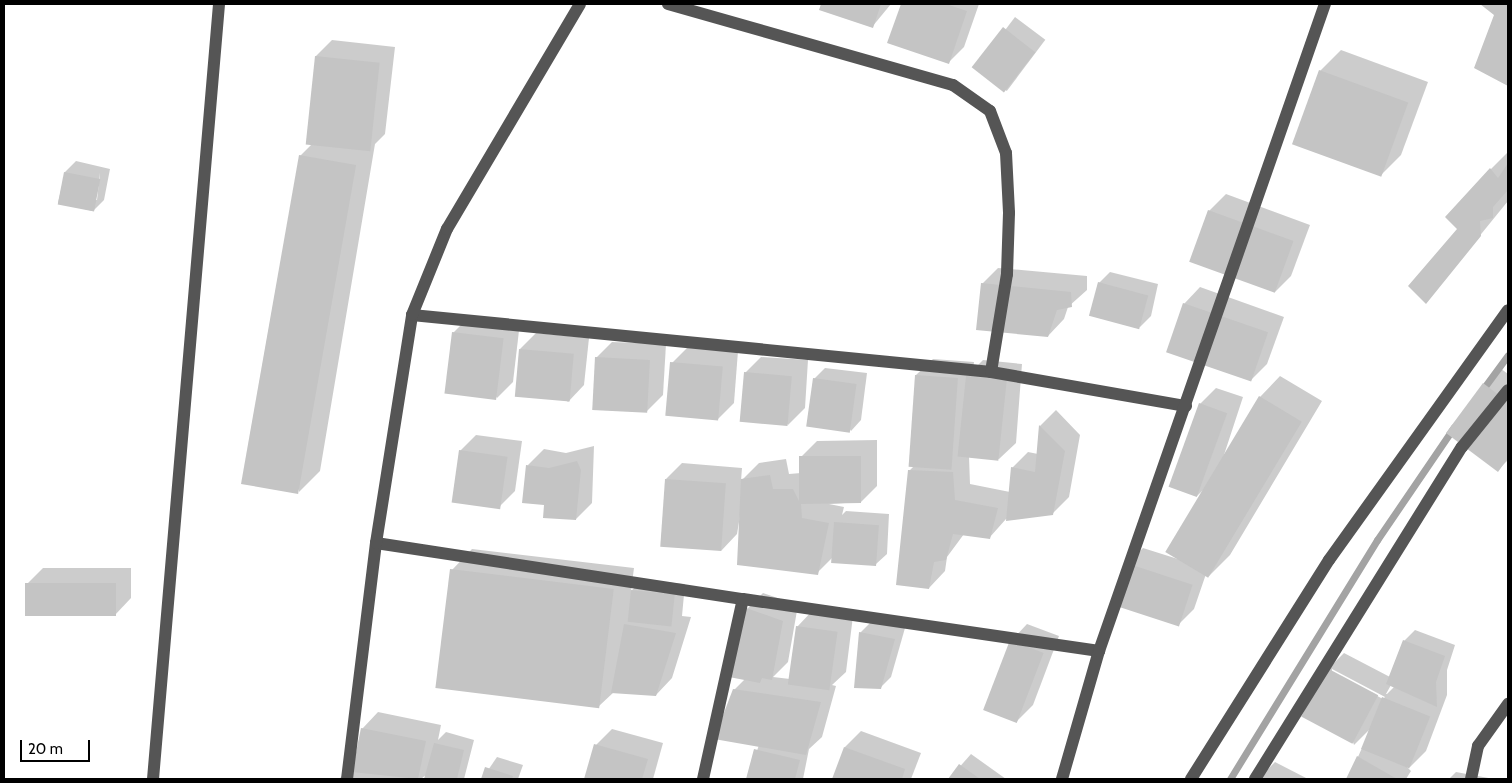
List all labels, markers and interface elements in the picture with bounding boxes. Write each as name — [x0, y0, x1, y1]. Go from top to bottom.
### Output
scale bar — [22, 730, 92, 762]
text: 20 m — [28, 740, 63, 758]

